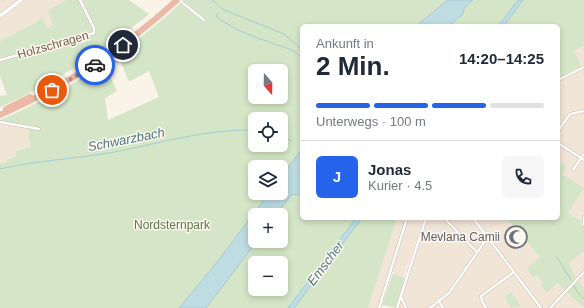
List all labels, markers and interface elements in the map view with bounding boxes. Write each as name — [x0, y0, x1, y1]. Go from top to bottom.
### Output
street label: Holzschragen — [16, 28, 90, 62]
pin — [106, 28, 140, 62]
icon: home — [112, 34, 134, 56]
text: Ankunft in — [316, 36, 374, 51]
courier — [75, 45, 115, 85]
text: 14:20–14:25 — [459, 50, 544, 67]
text: 2 Min. — [316, 51, 390, 81]
icon: car — [84, 54, 106, 76]
north arrow — [248, 64, 288, 104]
map controls — [248, 64, 288, 296]
pin — [35, 73, 69, 107]
icon: bag — [41, 79, 63, 101]
button: locate — [248, 112, 288, 152]
text: Unterwegs · 100 m — [316, 114, 426, 129]
water label: Schwarzbach — [86, 125, 166, 154]
button: phone — [502, 156, 544, 198]
button: layers — [248, 160, 288, 200]
text: Jonas — [368, 161, 411, 178]
text: J — [333, 168, 341, 185]
text: Kurier · 4.5 — [368, 178, 432, 193]
button: + — [248, 208, 288, 248]
park label: Nordsternpark — [134, 218, 211, 232]
mosque icon: Mevlana Camii — [503, 224, 529, 250]
place label: Mevlana Camii — [421, 230, 500, 244]
water label: Emscher — [304, 238, 347, 288]
button: − — [248, 256, 288, 296]

